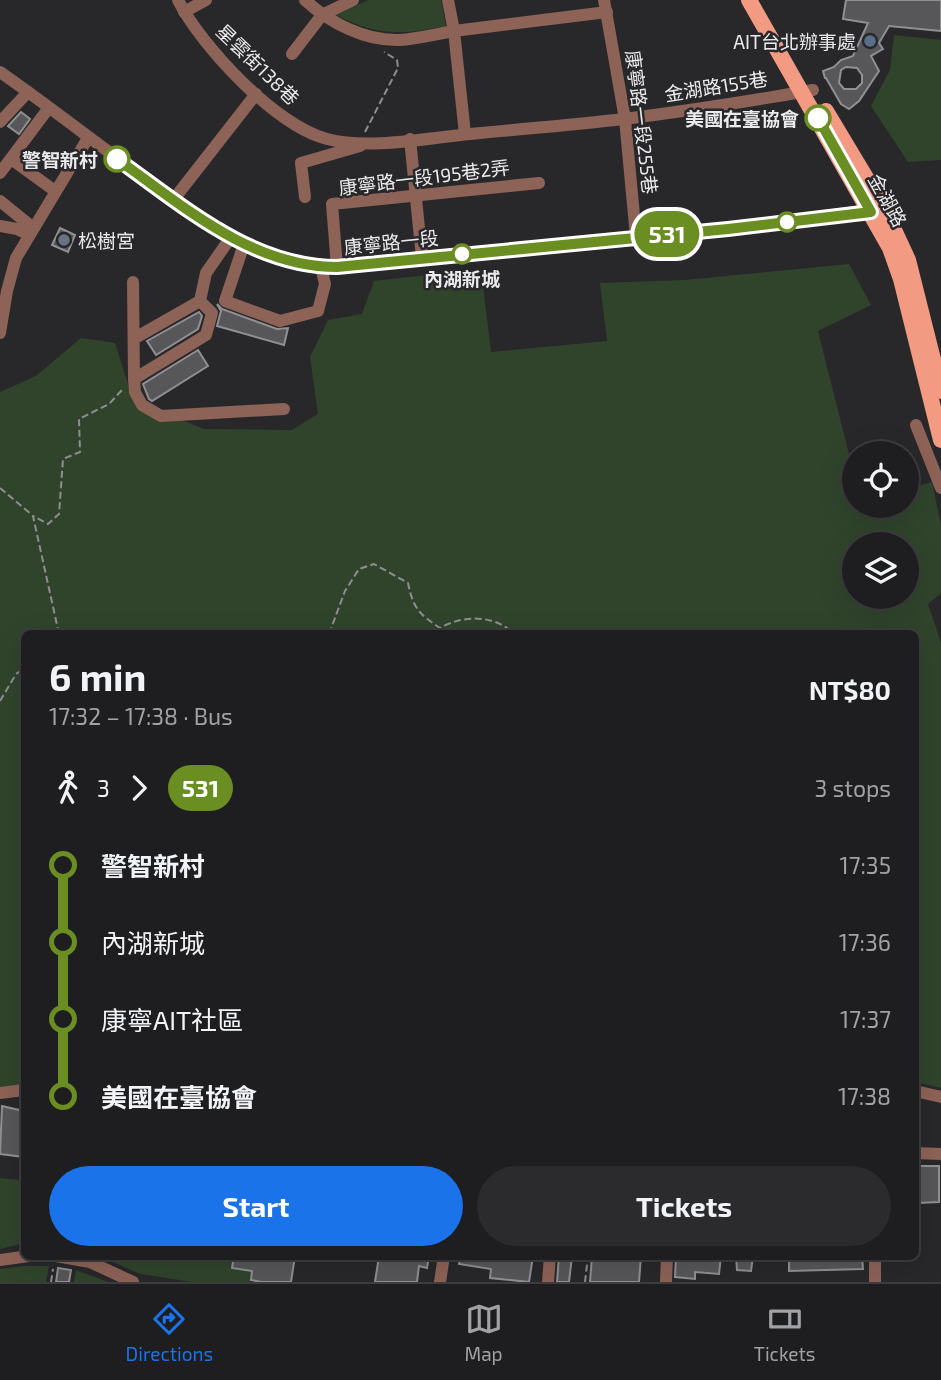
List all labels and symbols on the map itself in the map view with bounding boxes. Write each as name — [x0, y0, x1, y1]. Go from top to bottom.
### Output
street label: 星雲街138巷 — [212, 19, 304, 109]
place label: AIT台北辦事處 — [733, 30, 856, 53]
marker: AIT台北辦事處 — [862, 33, 878, 49]
street label: 康寧路一段255巷 — [622, 49, 662, 195]
street label: 金湖路155巷 — [663, 67, 769, 105]
marker: 美國在臺協會 — [805, 105, 831, 131]
place label: 美國在臺協會 — [685, 107, 799, 130]
marker: 警智新村 — [104, 146, 130, 172]
place label: 警智新村 — [22, 148, 98, 171]
street label: 康寧路一段195巷2弄 — [337, 155, 511, 199]
street label: 金湖路 — [864, 169, 912, 231]
line badge: 531 — [627, 211, 707, 257]
unlabelled marker — [777, 212, 797, 232]
street label: 康寧路一段 — [343, 226, 439, 258]
place label: 松樹宮 — [78, 229, 135, 252]
marker: 松樹宮 — [56, 232, 72, 248]
marker: 內湖新城 — [452, 244, 472, 264]
place label: 內湖新城 — [424, 267, 500, 290]

